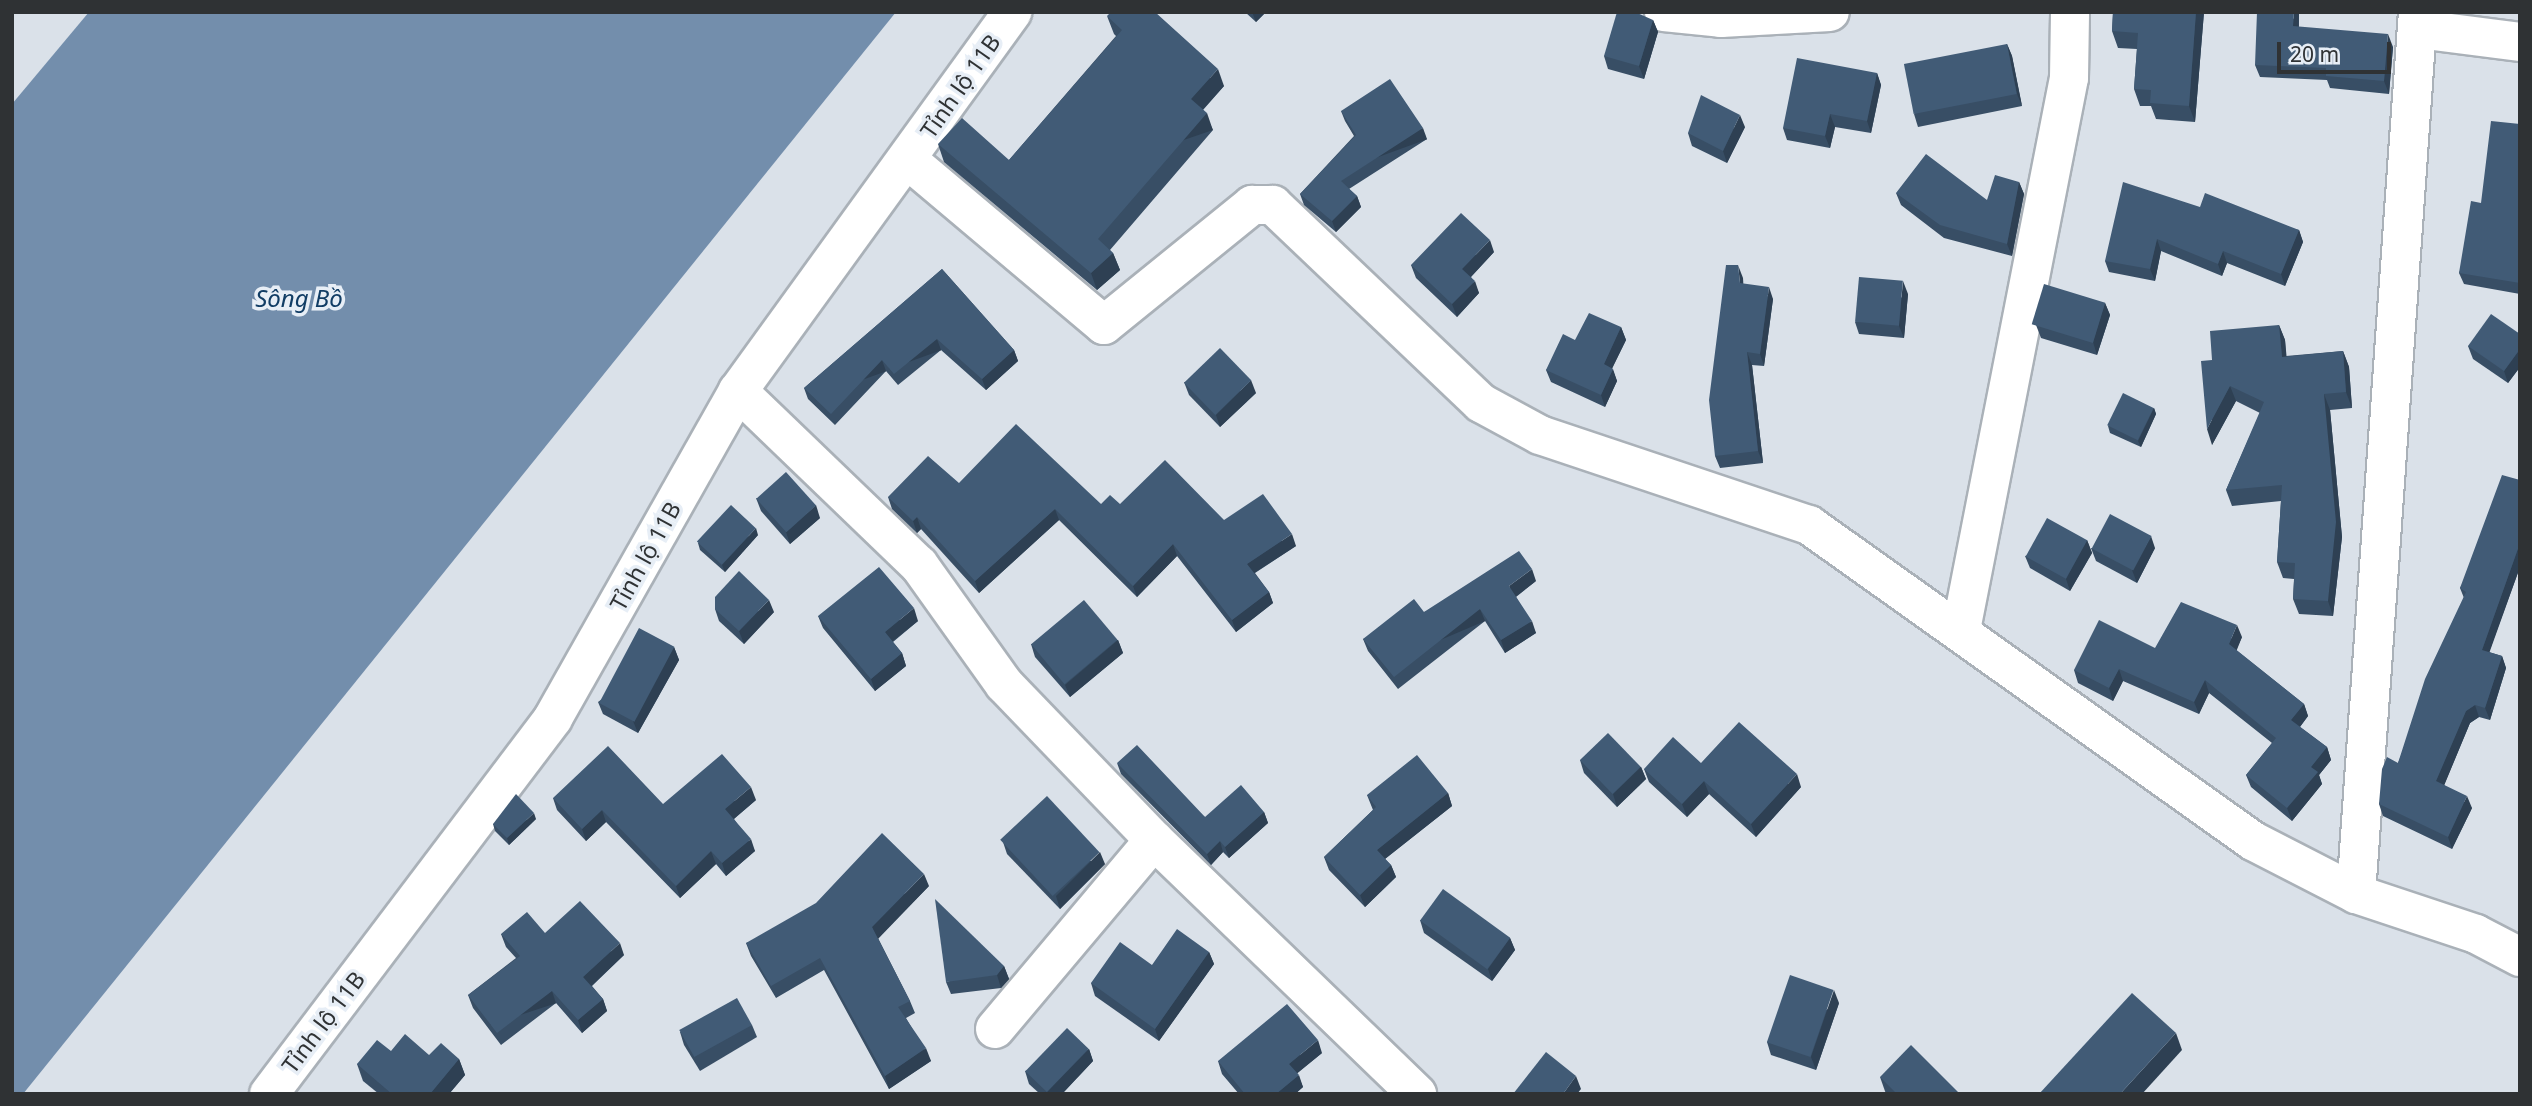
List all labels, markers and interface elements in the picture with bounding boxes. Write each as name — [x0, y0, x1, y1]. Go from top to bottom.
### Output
scale bar — [2280, 28, 2394, 72]
street label: Tỉnh lộ 11B — [914, 29, 1006, 143]
text: 20 m — [2290, 40, 2339, 68]
water label: Sông Bồ — [255, 284, 343, 312]
street label: Tỉnh lộ 11B — [604, 497, 686, 615]
street label: Tỉnh lộ 11B — [276, 966, 370, 1078]

